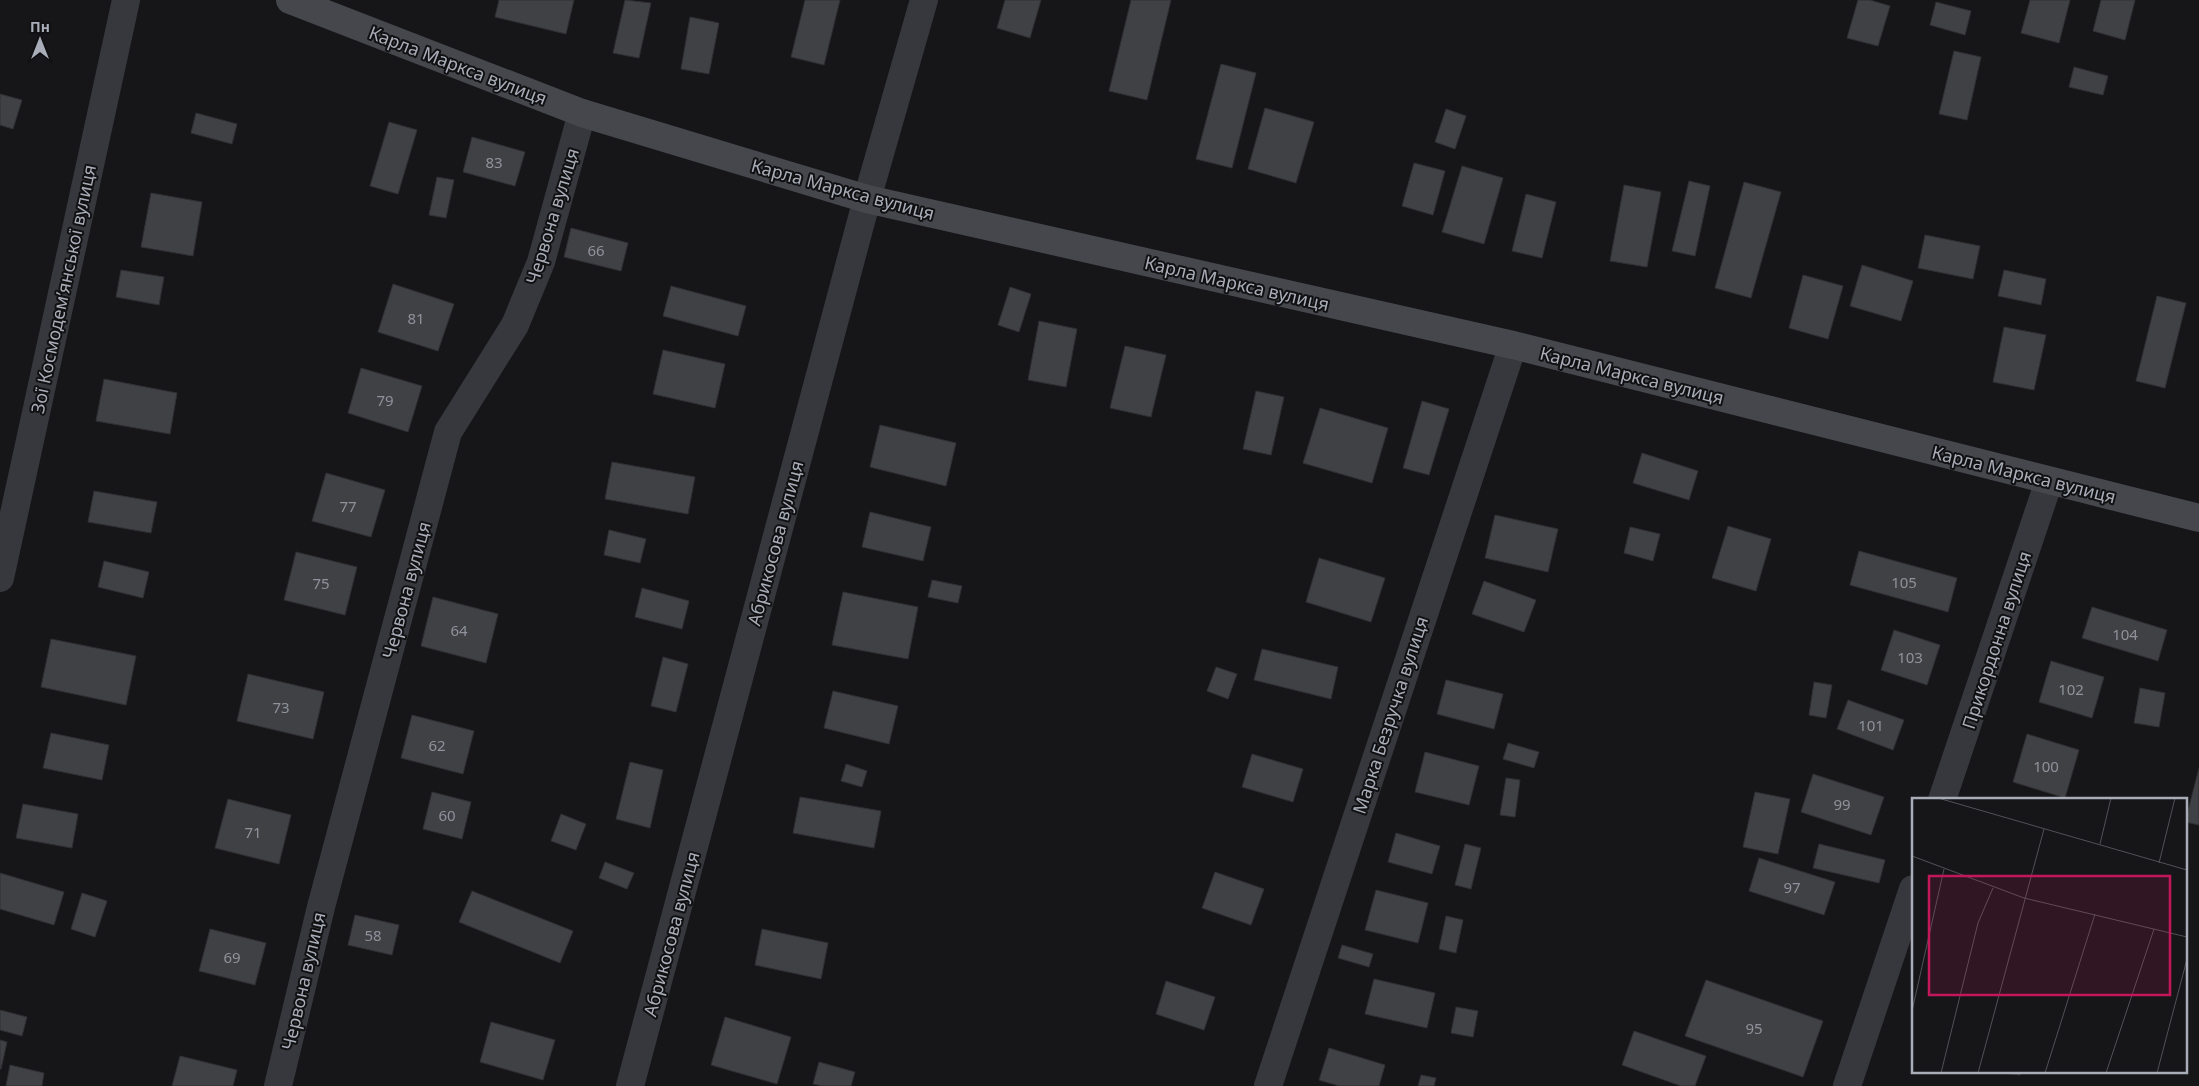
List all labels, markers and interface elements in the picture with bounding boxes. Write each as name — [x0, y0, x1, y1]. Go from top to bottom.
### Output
north arrow — [15, 15, 65, 65]
text: Пн — [30, 17, 50, 36]
street label: Карла Маркса вулиця — [366, 20, 550, 110]
street label: Червона вулиця — [520, 145, 584, 287]
house number: 83 — [485, 152, 503, 172]
street label: Карла Маркса вулиця — [749, 153, 937, 225]
street label: Зої Космодем’янської вулиця — [25, 162, 101, 416]
house number: 66 — [587, 240, 605, 260]
street label: Карла Маркса вулиця — [1142, 250, 1332, 316]
house number: 81 — [407, 308, 425, 328]
street label: Карла Маркса вулиця — [1538, 341, 1726, 409]
house number: 79 — [376, 390, 394, 410]
street label: Карла Маркса вулиця — [1930, 440, 2118, 508]
street label: Абрикосова вулиця — [741, 458, 809, 628]
house number: 77 — [339, 496, 357, 516]
street label: Червона вулиця — [376, 519, 436, 661]
street label: Прикордонна вулиця — [1956, 548, 2036, 732]
house number: 105 — [1891, 572, 1917, 592]
house number: 75 — [312, 573, 330, 593]
street label: Марка Безручка вулиця — [1347, 613, 1433, 817]
house number: 64 — [450, 620, 468, 640]
house number: 104 — [2112, 624, 2138, 644]
house number: 103 — [1897, 647, 1923, 667]
house number: 102 — [2058, 679, 2084, 699]
house number: 73 — [272, 697, 290, 717]
house number: 101 — [1858, 715, 1884, 735]
house number: 62 — [428, 735, 446, 755]
house number: 100 — [2033, 756, 2059, 776]
house number: 99 — [1833, 794, 1851, 814]
inset map — [1912, 798, 2186, 1074]
house number: 60 — [438, 805, 456, 825]
house number: 71 — [244, 822, 262, 842]
street label: Абрикосова вулиця — [637, 849, 705, 1019]
house number: 97 — [1783, 877, 1801, 897]
street label: Червона вулиця — [275, 910, 331, 1052]
house number: 58 — [364, 925, 382, 945]
house number: 69 — [223, 947, 241, 967]
house number: 95 — [1745, 1018, 1763, 1038]

